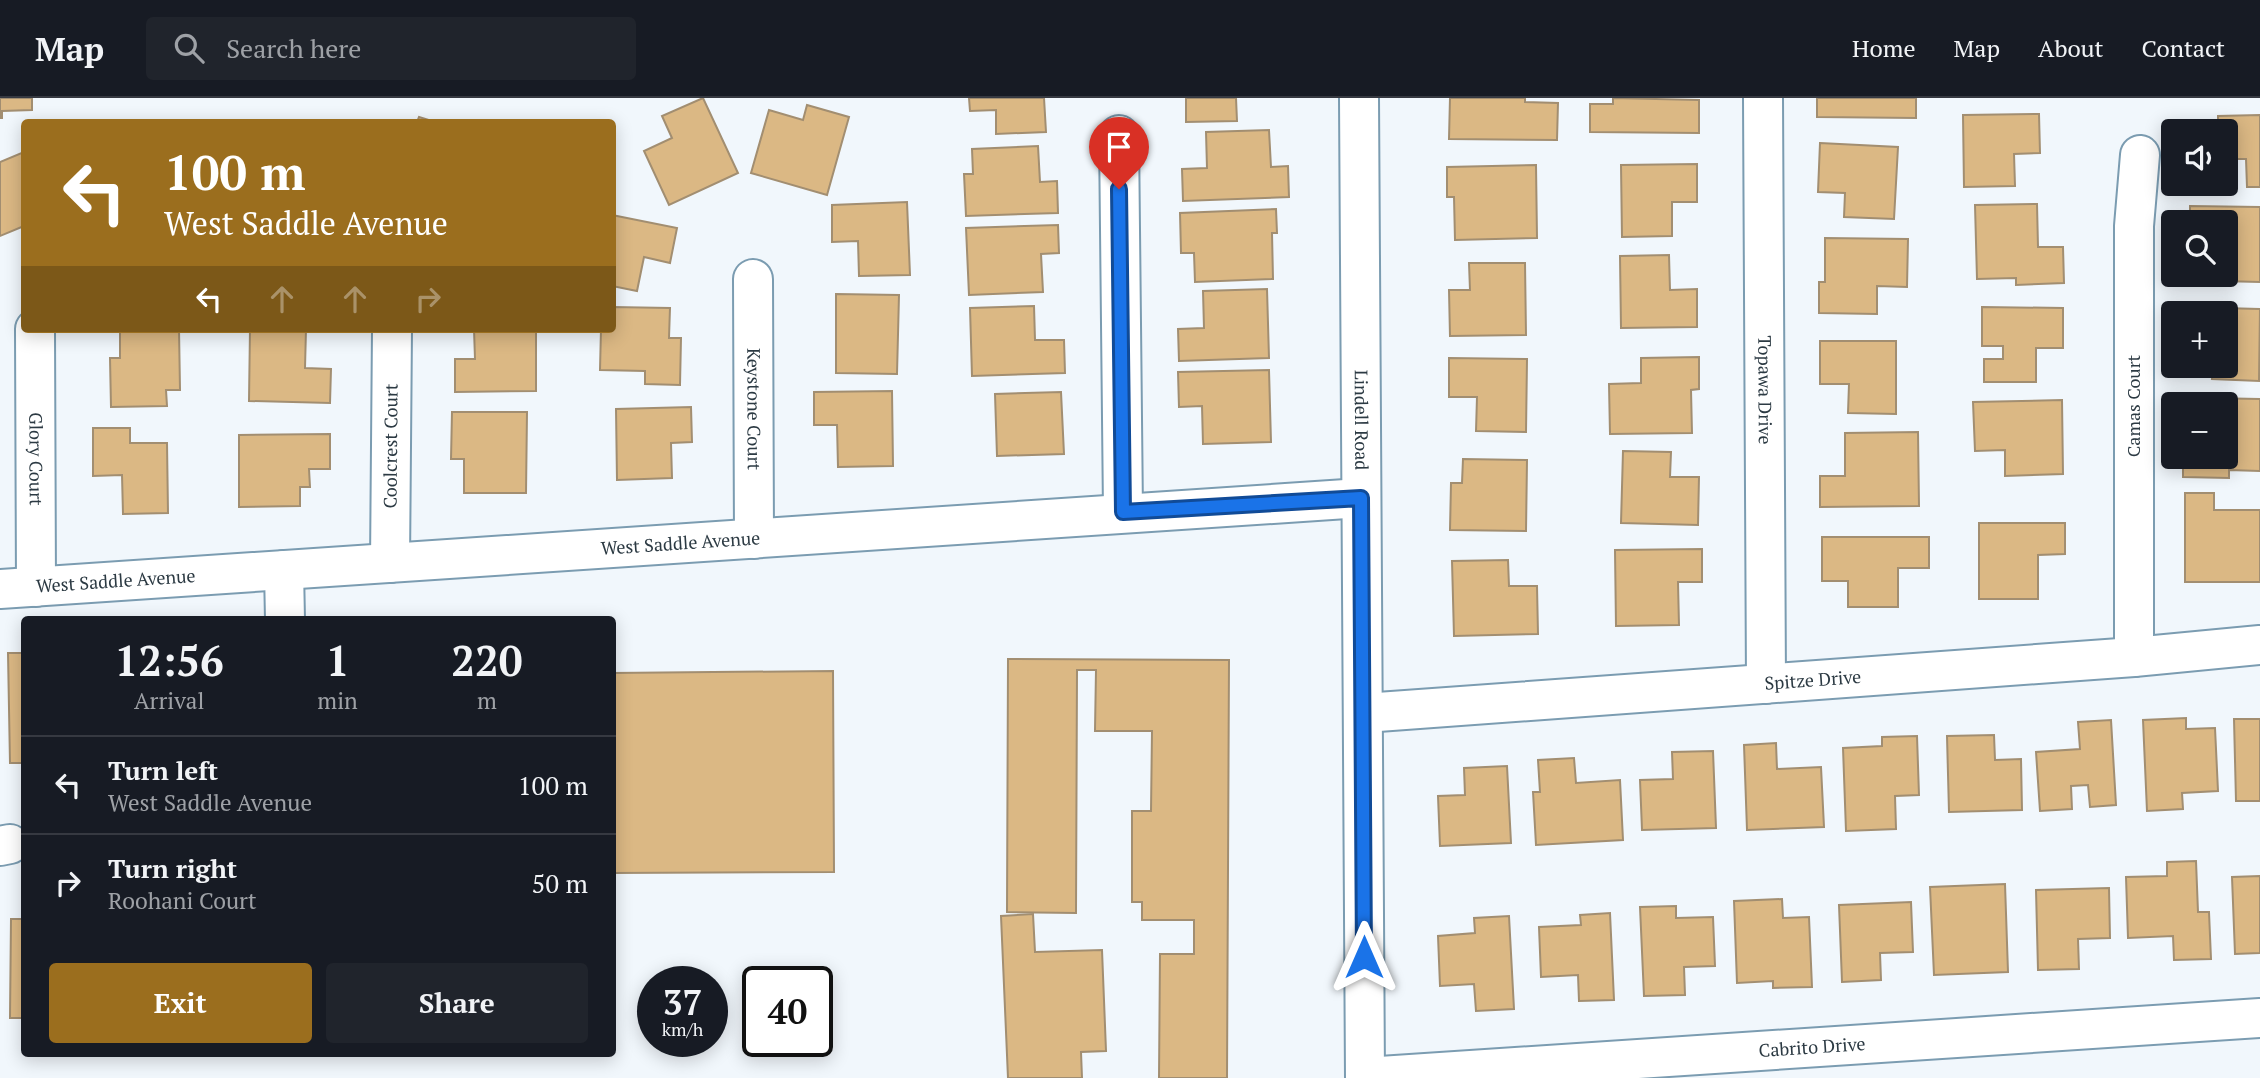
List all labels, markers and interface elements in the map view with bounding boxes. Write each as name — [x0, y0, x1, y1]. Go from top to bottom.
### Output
search box — [146, 17, 636, 80]
text: Map — [35, 27, 104, 70]
icon: search — [170, 29, 208, 67]
text: Search here — [226, 31, 361, 65]
text: Home — [1852, 32, 1916, 64]
text: Map — [1954, 32, 2000, 64]
text: About — [2038, 32, 2104, 64]
text: Contact — [2142, 32, 2225, 64]
pin — [1089, 117, 1149, 189]
map controls — [2161, 119, 2238, 469]
button: sound — [2161, 119, 2238, 196]
icon: arrive — [1100, 128, 1138, 166]
text: 100 m — [164, 139, 306, 204]
icon: left — [49, 147, 140, 238]
text: West Saddle Avenue — [164, 202, 448, 244]
button: search — [2161, 210, 2238, 287]
icon: left — [190, 280, 228, 318]
icon: ahead — [263, 280, 301, 318]
icon: ahead — [336, 280, 374, 318]
icon: right — [409, 280, 447, 318]
button: + — [2161, 301, 2238, 378]
street label: Topawa Drive — [1753, 336, 1778, 444]
street label: Keystone Court — [742, 348, 767, 470]
street label: Camas Court — [2121, 354, 2145, 457]
street label: Lindell Road — [1350, 370, 1374, 470]
street label: Coolcrest Court — [377, 383, 403, 509]
button: − — [2161, 392, 2238, 469]
street label: Glory Court — [24, 412, 49, 506]
street label: West Saddle Avenue — [600, 525, 761, 560]
street label: West Saddle Avenue — [35, 563, 196, 598]
text: 12:56 — [115, 632, 224, 688]
text: 1 — [326, 632, 349, 688]
text: 220 — [451, 632, 522, 688]
street label: Spitze Drive — [1764, 664, 1862, 695]
text: Arrival — [134, 685, 204, 716]
text: min — [317, 685, 358, 716]
text: m — [477, 685, 497, 716]
text: Turn left — [108, 753, 218, 787]
icon: left — [49, 766, 87, 804]
text: 100 m — [518, 768, 588, 802]
text: West Saddle Avenue — [108, 787, 312, 818]
text: Turn right — [108, 851, 237, 885]
icon: right — [49, 864, 87, 902]
text: 50 m — [532, 866, 588, 900]
text: Roohani Court — [108, 885, 257, 916]
position arrow — [1327, 920, 1401, 994]
button: Exit — [49, 963, 312, 1043]
button: Share — [326, 963, 588, 1043]
speed limit sign: 40 — [742, 966, 833, 1057]
text: 37 — [663, 979, 702, 1025]
text: km/h — [662, 1017, 703, 1041]
street label: Cabrito Drive — [1758, 1031, 1866, 1062]

